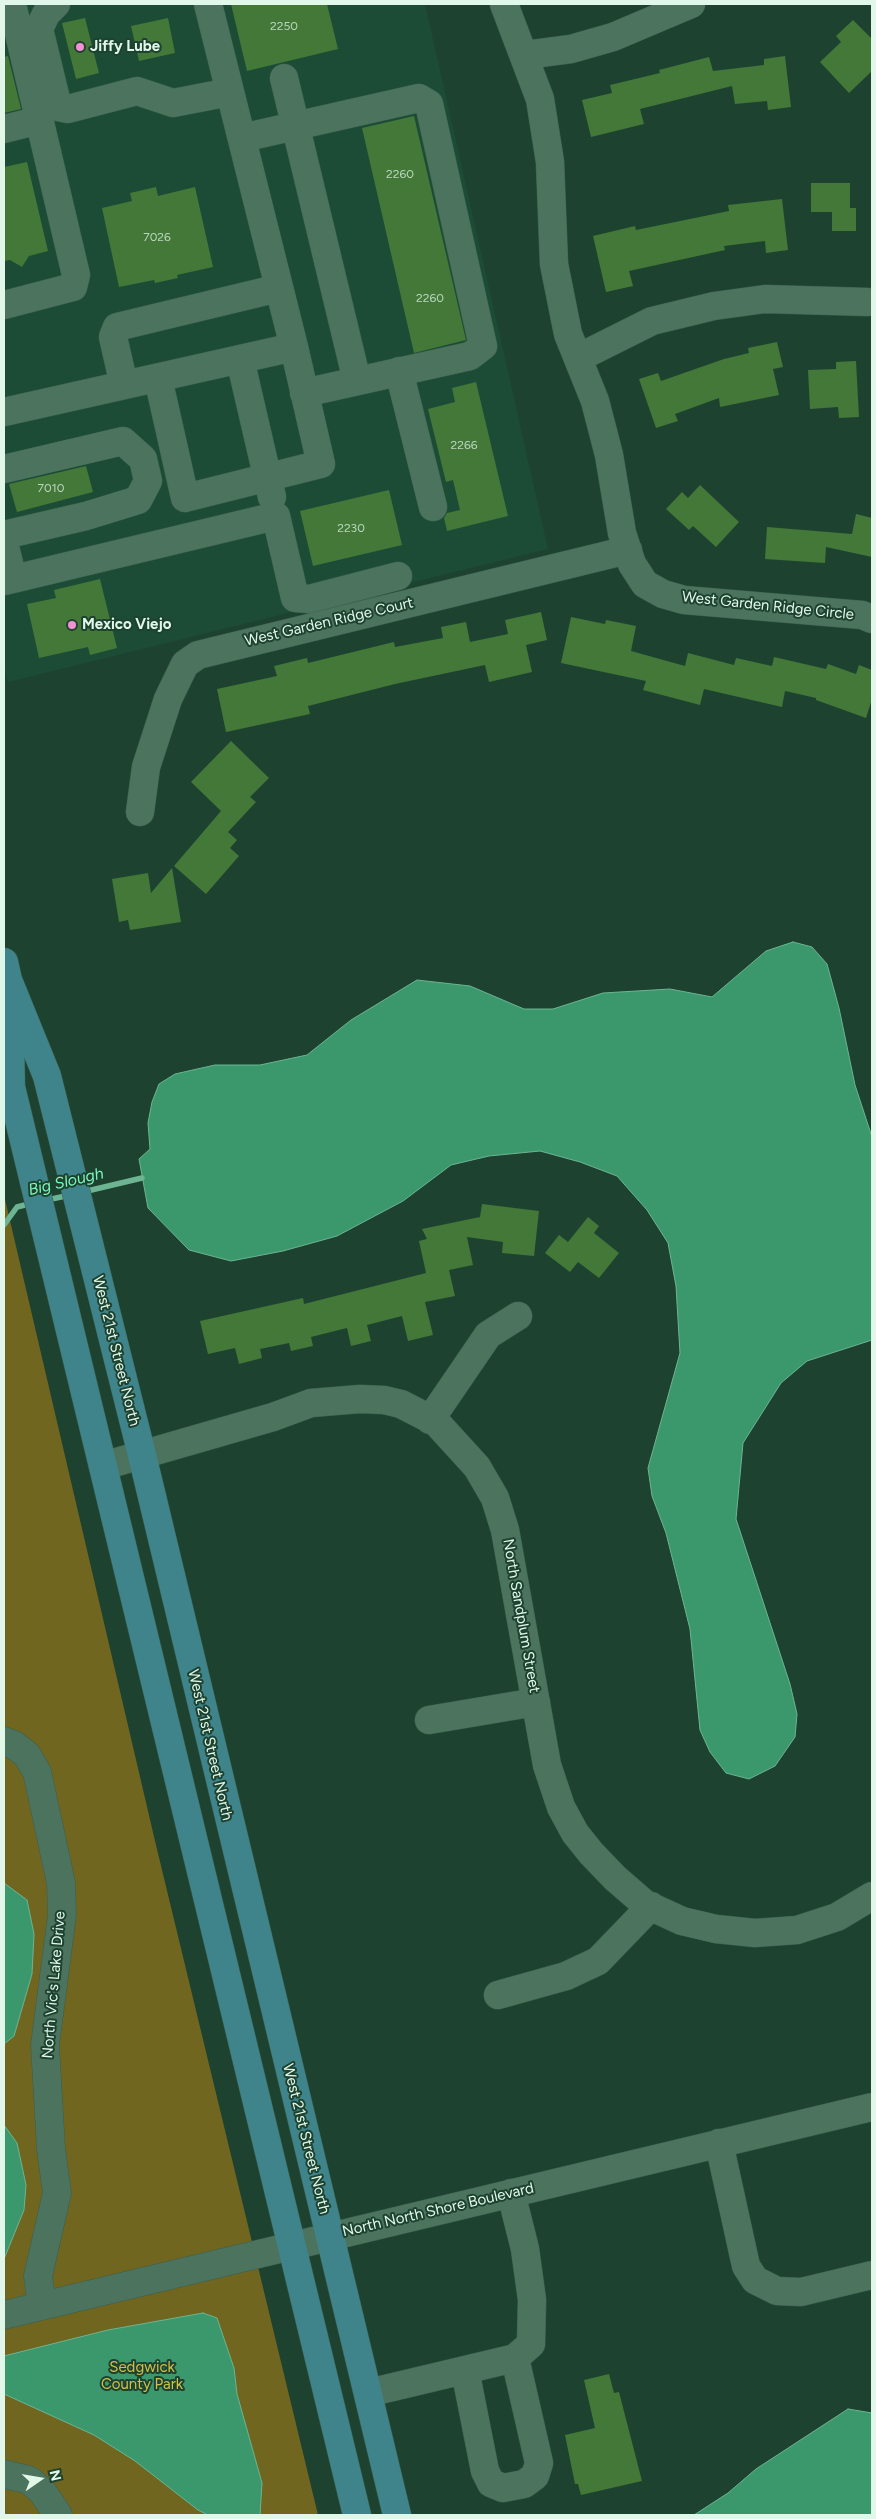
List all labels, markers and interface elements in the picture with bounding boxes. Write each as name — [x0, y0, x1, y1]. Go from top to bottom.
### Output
house number: 2250 — [270, 19, 298, 33]
place label: Jiffy Lube — [90, 38, 160, 56]
marker: Jiffy Lube — [74, 41, 86, 53]
house number: 2260 — [386, 167, 414, 181]
house number: 7026 — [143, 230, 171, 244]
house number: 2260 — [416, 291, 444, 305]
house number: 2266 — [451, 438, 477, 452]
house number: 7010 — [38, 481, 64, 495]
house number: 2230 — [337, 521, 365, 535]
street label: West Garden Ridge Circle — [681, 588, 855, 624]
street label: West Garden Ridge Court — [243, 594, 415, 650]
place label: Mexico Viejo — [82, 616, 171, 634]
marker: Mexico Viejo — [66, 619, 78, 631]
water label: Big Slough — [26, 1164, 106, 1200]
street label: West 21st Street North — [89, 1274, 143, 1428]
street label: North Sandplum Street — [499, 1538, 543, 1694]
street label: West 21st Street North — [184, 1668, 236, 1822]
street label: North Vic's Lake Drive — [39, 1911, 69, 2059]
street label: West 21st Street North — [279, 2062, 333, 2216]
street label: North North Shore Boulevard — [340, 2179, 536, 2241]
park label: Sedgwick County Park — [101, 2359, 183, 2394]
north arrow — [15, 2454, 65, 2504]
text: N — [46, 2468, 65, 2483]

